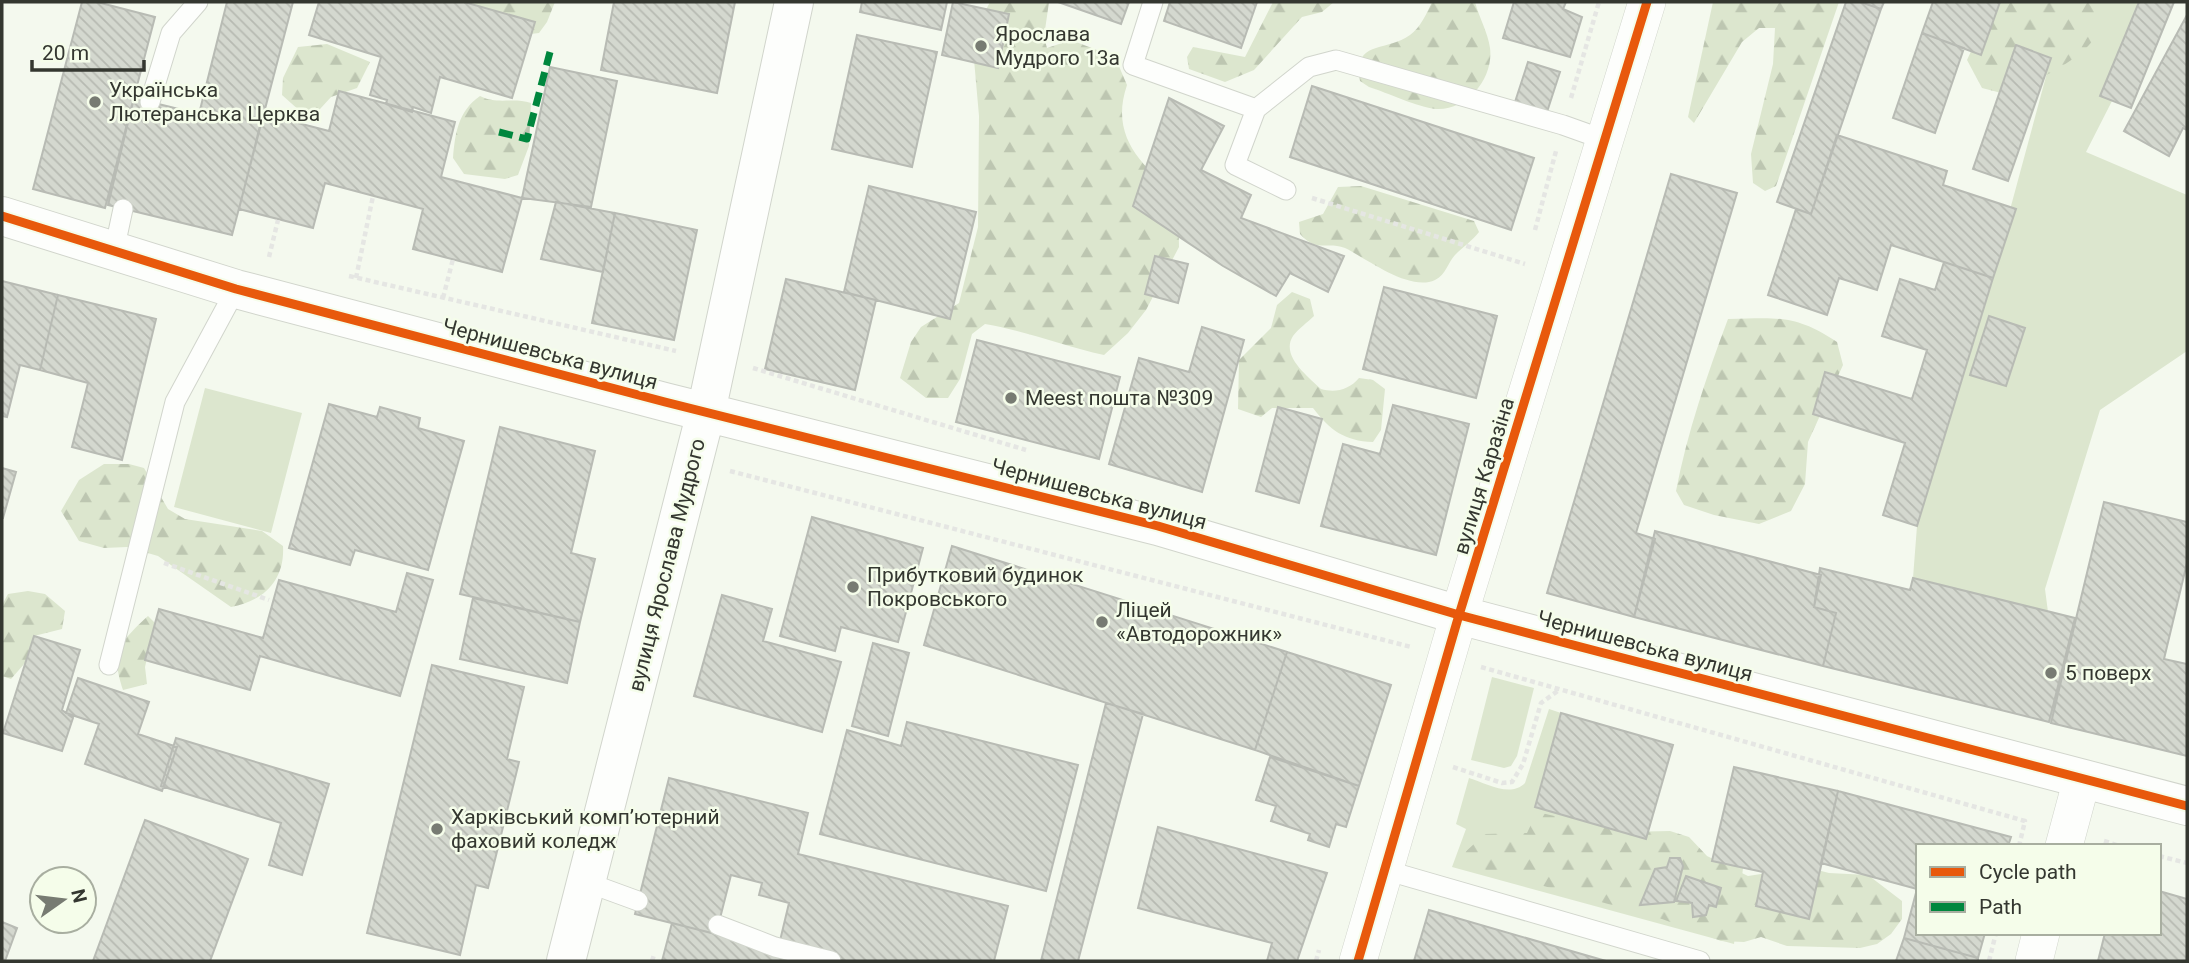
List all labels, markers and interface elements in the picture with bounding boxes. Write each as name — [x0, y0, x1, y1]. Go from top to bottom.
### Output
place label: Ярослава Мудрого 13а — [995, 22, 1120, 70]
scale bar — [32, 28, 144, 72]
marker: Ярослава Мудрого 13а — [973, 38, 989, 54]
text: 20 m — [42, 41, 89, 65]
place label: Українська Лютеранська Церква — [109, 78, 320, 126]
marker: Українська Лютеранська Церква — [87, 94, 103, 110]
street label: Чернишевська вулиця — [440, 314, 660, 394]
place label: Meest пошта №309 — [1025, 386, 1213, 410]
marker: Meest пошта №309 — [1003, 390, 1019, 406]
street label: вулиця Каразіна — [1449, 395, 1519, 557]
street label: вулиця Ярослава Мудрого — [624, 436, 710, 694]
street label: Чернишевська вулиця — [989, 454, 1209, 534]
place label: Прибутковий будинок Покровського — [867, 563, 1084, 611]
marker: Прибутковий будинок Покровського — [845, 579, 861, 595]
place label: Ліцей «Автодорожник» — [1116, 598, 1282, 646]
street label: Чернишевська вулиця — [1535, 606, 1755, 686]
marker: Ліцей «Автодорожник» — [1094, 614, 1110, 630]
place label: 5 поверх — [2065, 661, 2151, 685]
marker: 5 поверх — [2043, 665, 2059, 681]
place label: Харківський компʼютерний фаховий коледж — [451, 805, 720, 853]
marker: Харківський компʼютерний фаховий коледж — [429, 821, 445, 837]
legend — [1916, 844, 2161, 935]
text: Cycle path — [1979, 860, 2077, 884]
north arrow — [28, 865, 98, 935]
text: N — [66, 887, 92, 905]
text: Path — [1979, 895, 2022, 919]

